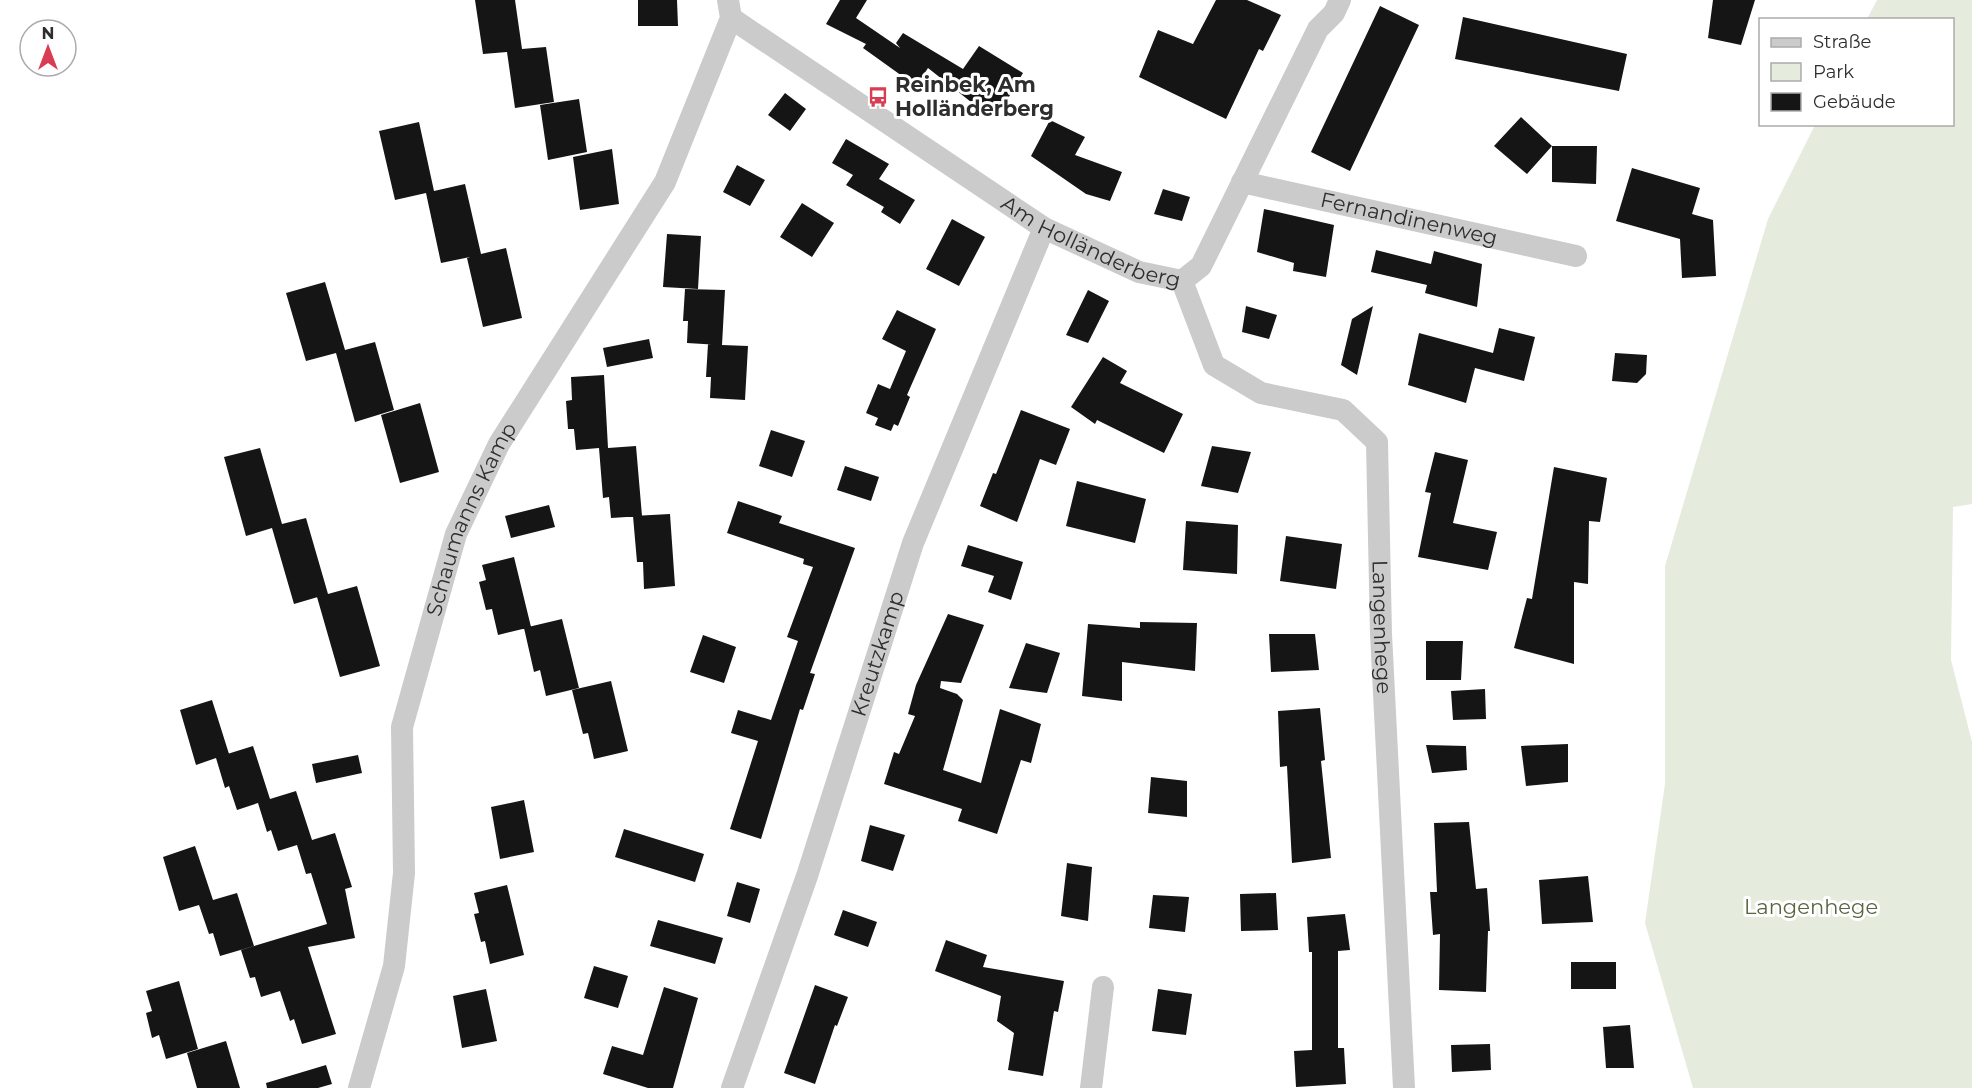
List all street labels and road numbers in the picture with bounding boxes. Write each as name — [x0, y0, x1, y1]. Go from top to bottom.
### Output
street label: Fernandinenweg — [1318, 187, 1500, 250]
street label: Am Holländerberg — [997, 190, 1183, 292]
street label: Schaumanns Kamp — [421, 417, 522, 619]
street label: Langenhege — [1367, 560, 1397, 695]
street label: Kreutzkamp — [846, 588, 909, 720]

